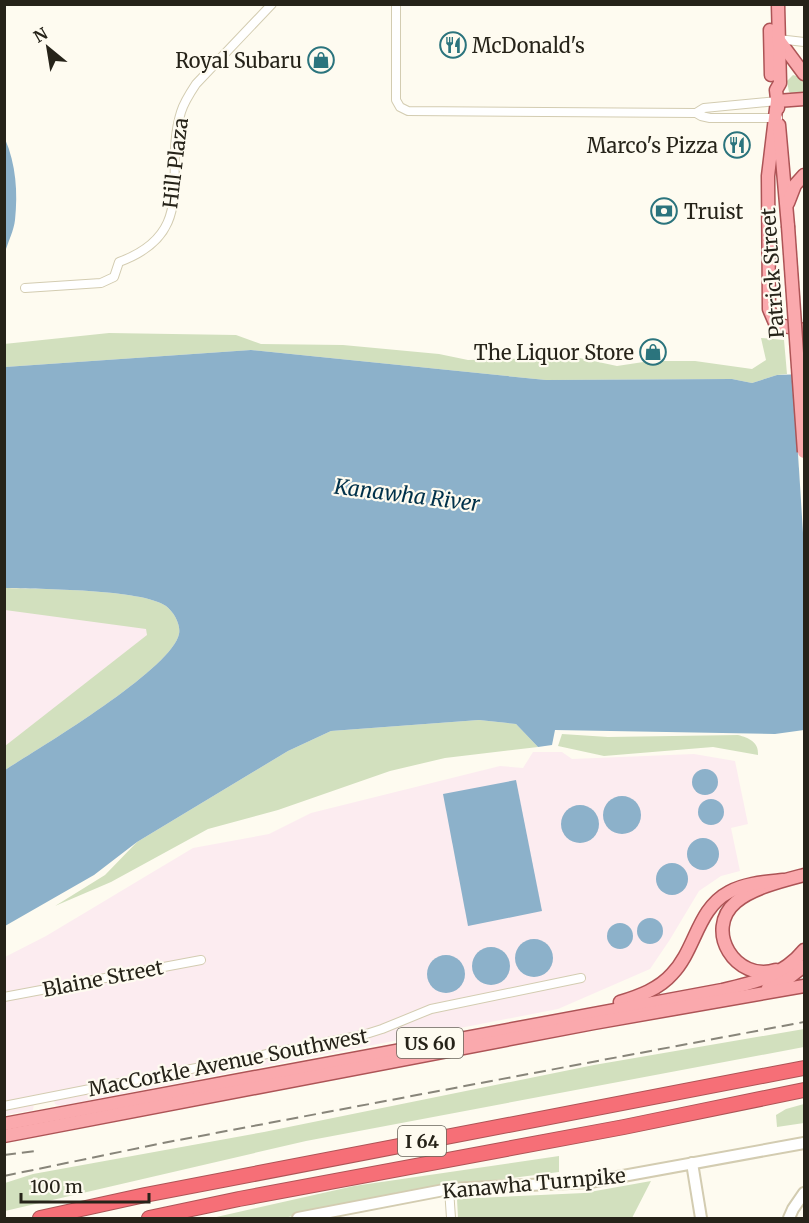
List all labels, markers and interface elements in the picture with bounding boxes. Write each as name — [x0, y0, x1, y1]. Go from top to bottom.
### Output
north arrow — [18, 18, 78, 78]
text: N — [30, 23, 51, 47]
restaurant icon: McDonald's — [438, 30, 468, 60]
place label: McDonald's — [472, 33, 585, 58]
shop icon: Royal Subaru — [306, 45, 336, 75]
place label: Royal Subaru — [175, 48, 302, 73]
street label: Hill Plaza — [157, 116, 193, 210]
restaurant icon: Marco's Pizza — [722, 130, 752, 160]
place label: Marco's Pizza — [587, 133, 718, 158]
bank icon: Truist — [649, 196, 679, 226]
place label: Truist — [684, 199, 744, 224]
street label: Patrick Street — [755, 207, 789, 339]
shop icon: The Liquor Store — [638, 337, 668, 367]
place label: The Liquor Store — [474, 340, 634, 365]
water label: Kanawha River — [332, 473, 482, 517]
street label: Blaine Street — [41, 954, 166, 1002]
street label: MacCorkle Avenue Southwest — [86, 1023, 370, 1101]
road number: US 60 — [397, 1028, 463, 1058]
road number: I 64 — [398, 1126, 446, 1156]
street label: Kanawha Turnpike — [441, 1163, 627, 1203]
scale bar — [21, 1166, 148, 1204]
text: 100 m — [30, 1175, 83, 1198]

